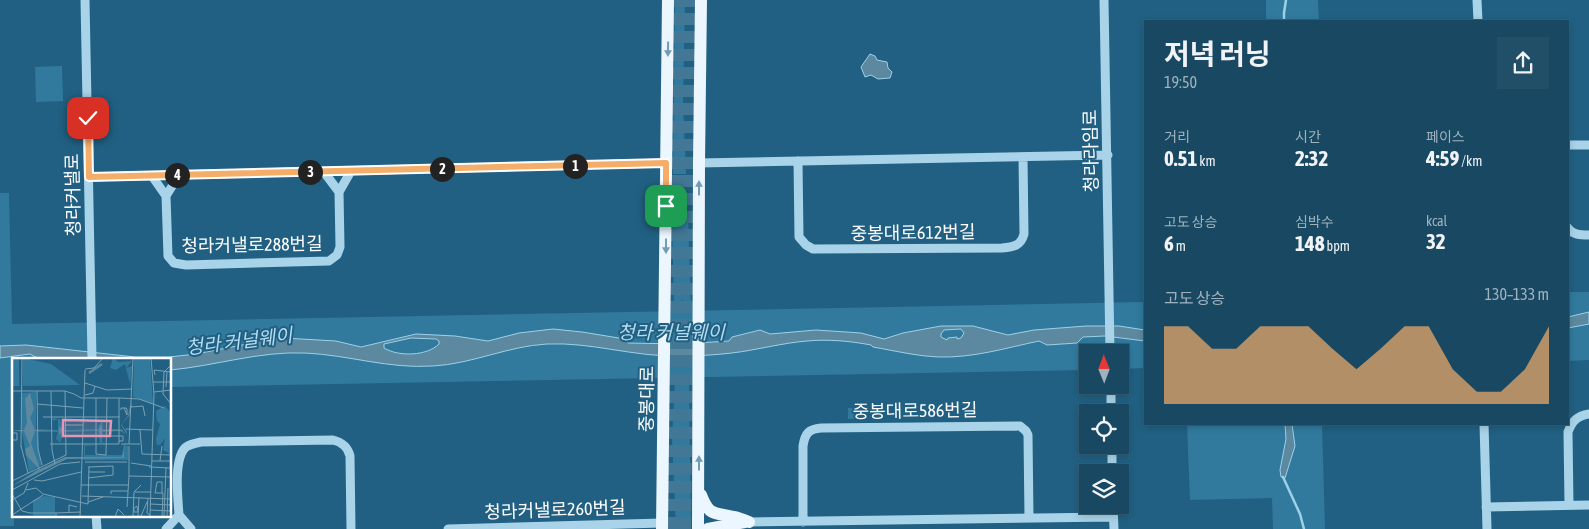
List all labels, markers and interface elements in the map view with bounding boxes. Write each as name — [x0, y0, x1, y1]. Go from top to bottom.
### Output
button: share — [1497, 37, 1549, 89]
text: 저녁 러닝 — [1164, 38, 1271, 70]
one-way arrow — [663, 41, 671, 57]
text: 19:50 — [1164, 73, 1197, 91]
pin — [67, 97, 109, 139]
icon: check — [74, 104, 102, 132]
street label: 청라라임로 — [1079, 109, 1102, 193]
text: 거리 — [1164, 129, 1190, 145]
text: 시간 — [1295, 129, 1321, 145]
text: 페이스 — [1426, 129, 1465, 145]
text: 0.51 — [1164, 146, 1197, 170]
text: 2:32 — [1295, 146, 1328, 170]
text: 4:59 — [1426, 146, 1459, 170]
street label: 청라커낼로 — [61, 153, 84, 237]
text: km — [1197, 153, 1216, 169]
text: /km — [1459, 153, 1482, 169]
pin: 1 — [562, 154, 588, 178]
pin: 2 — [430, 156, 454, 182]
text: 1 — [572, 158, 579, 174]
pin: 3 — [298, 160, 322, 184]
text: 2 — [439, 161, 446, 177]
pin: 4 — [164, 162, 190, 188]
text: 3 — [307, 164, 314, 180]
text: 4 — [174, 167, 181, 183]
one-way arrow — [695, 180, 703, 196]
pin — [645, 185, 687, 227]
icon: arrive — [652, 192, 680, 220]
text: kcal — [1426, 213, 1447, 229]
text: 고도 상승 — [1164, 214, 1217, 230]
text: 심박수 — [1295, 214, 1334, 230]
street label: 중봉대로612번길 — [850, 221, 976, 244]
text: 32 — [1426, 229, 1446, 253]
text: 6 — [1164, 231, 1174, 255]
text: 148 — [1295, 231, 1325, 255]
street label: 청라커낼로288번길 — [181, 233, 323, 256]
one-way arrow — [662, 238, 670, 254]
text: m — [1174, 238, 1186, 254]
text: bpm — [1325, 238, 1350, 254]
text: 130–133 m — [1485, 285, 1549, 303]
text: 고도 상승 — [1164, 289, 1225, 307]
water label: 청라 커널웨이 — [617, 321, 726, 343]
water label: 청라 커널웨이 — [184, 323, 295, 358]
north arrow — [1079, 344, 1129, 394]
map controls — [1079, 344, 1129, 514]
inset map — [12, 358, 171, 516]
street label: 중봉대로 — [635, 366, 658, 432]
street label: 중봉대로586번길 — [852, 399, 978, 422]
button: locate — [1079, 404, 1129, 454]
one-way arrow — [694, 455, 702, 471]
button: layers — [1079, 464, 1129, 514]
street label: 청라커낼로260번길 — [484, 497, 626, 522]

